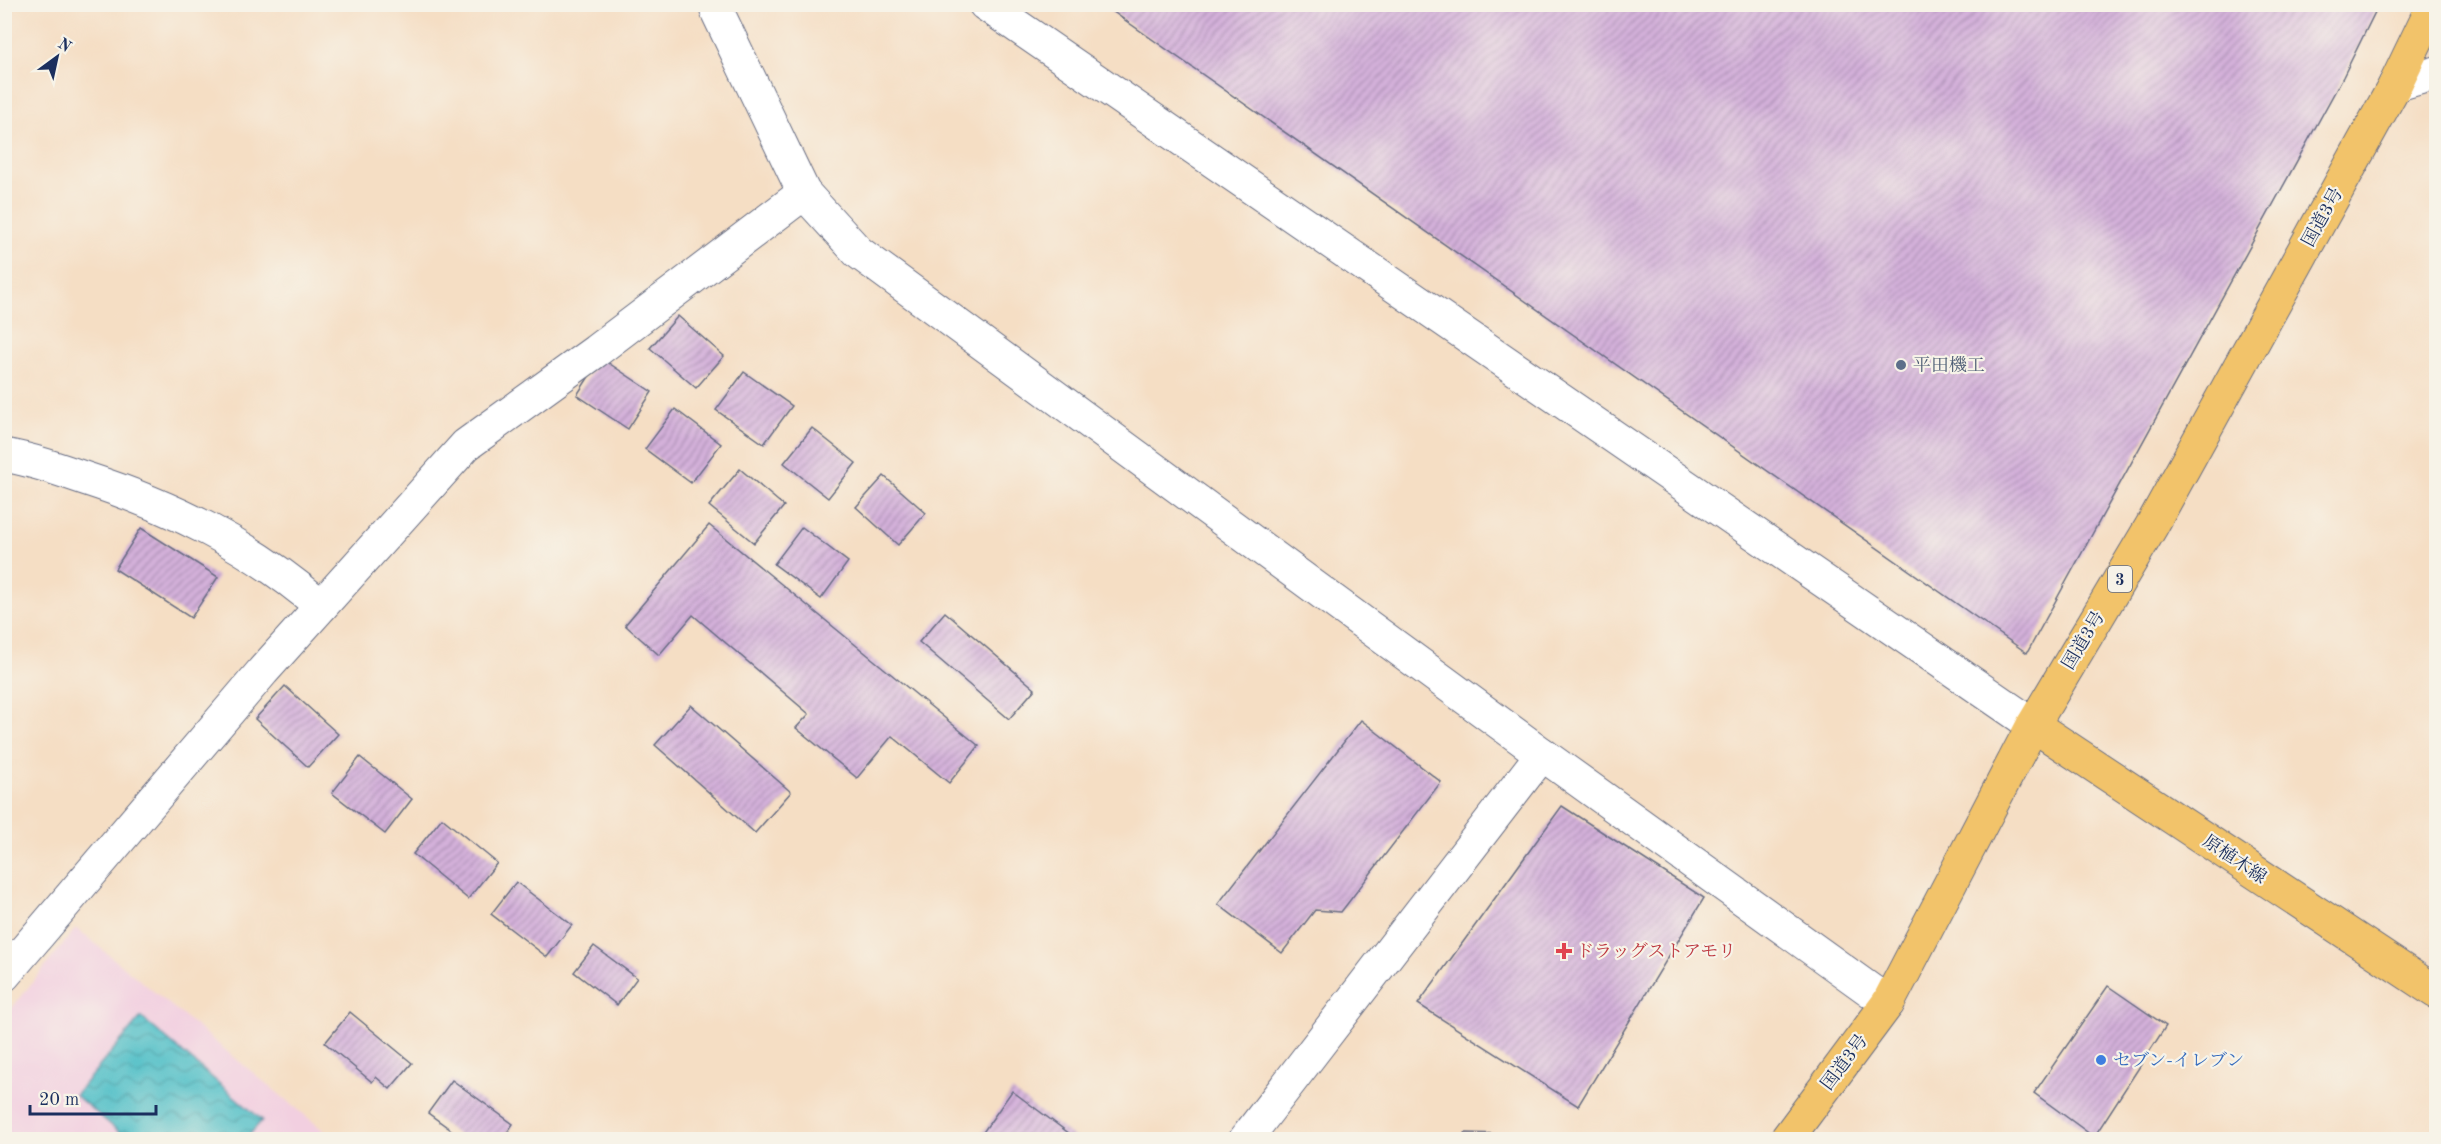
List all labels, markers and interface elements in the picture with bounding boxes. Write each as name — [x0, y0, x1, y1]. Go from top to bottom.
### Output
north arrow — [27, 27, 87, 87]
text: N — [55, 36, 74, 57]
street label: 国道3号 — [2298, 184, 2346, 250]
place label: 平田機工 — [1913, 355, 1985, 375]
marker: 平田機工 — [1894, 358, 1908, 372]
road number: 3 — [2108, 566, 2132, 592]
street label: 国道3号 — [2058, 607, 2108, 673]
street label: 原植木線 — [2200, 831, 2270, 887]
place label: ドラッグストアモリ — [1576, 942, 1736, 961]
marker: ドラッグストアモリ — [1557, 944, 1571, 958]
street label: 国道3号 — [1817, 1030, 1871, 1094]
place label: セブン-イレブン — [2113, 1051, 2244, 1070]
marker: セブン-イレブン — [2094, 1053, 2108, 1067]
scale bar — [30, 1078, 156, 1116]
text: 20 m — [39, 1091, 79, 1109]

